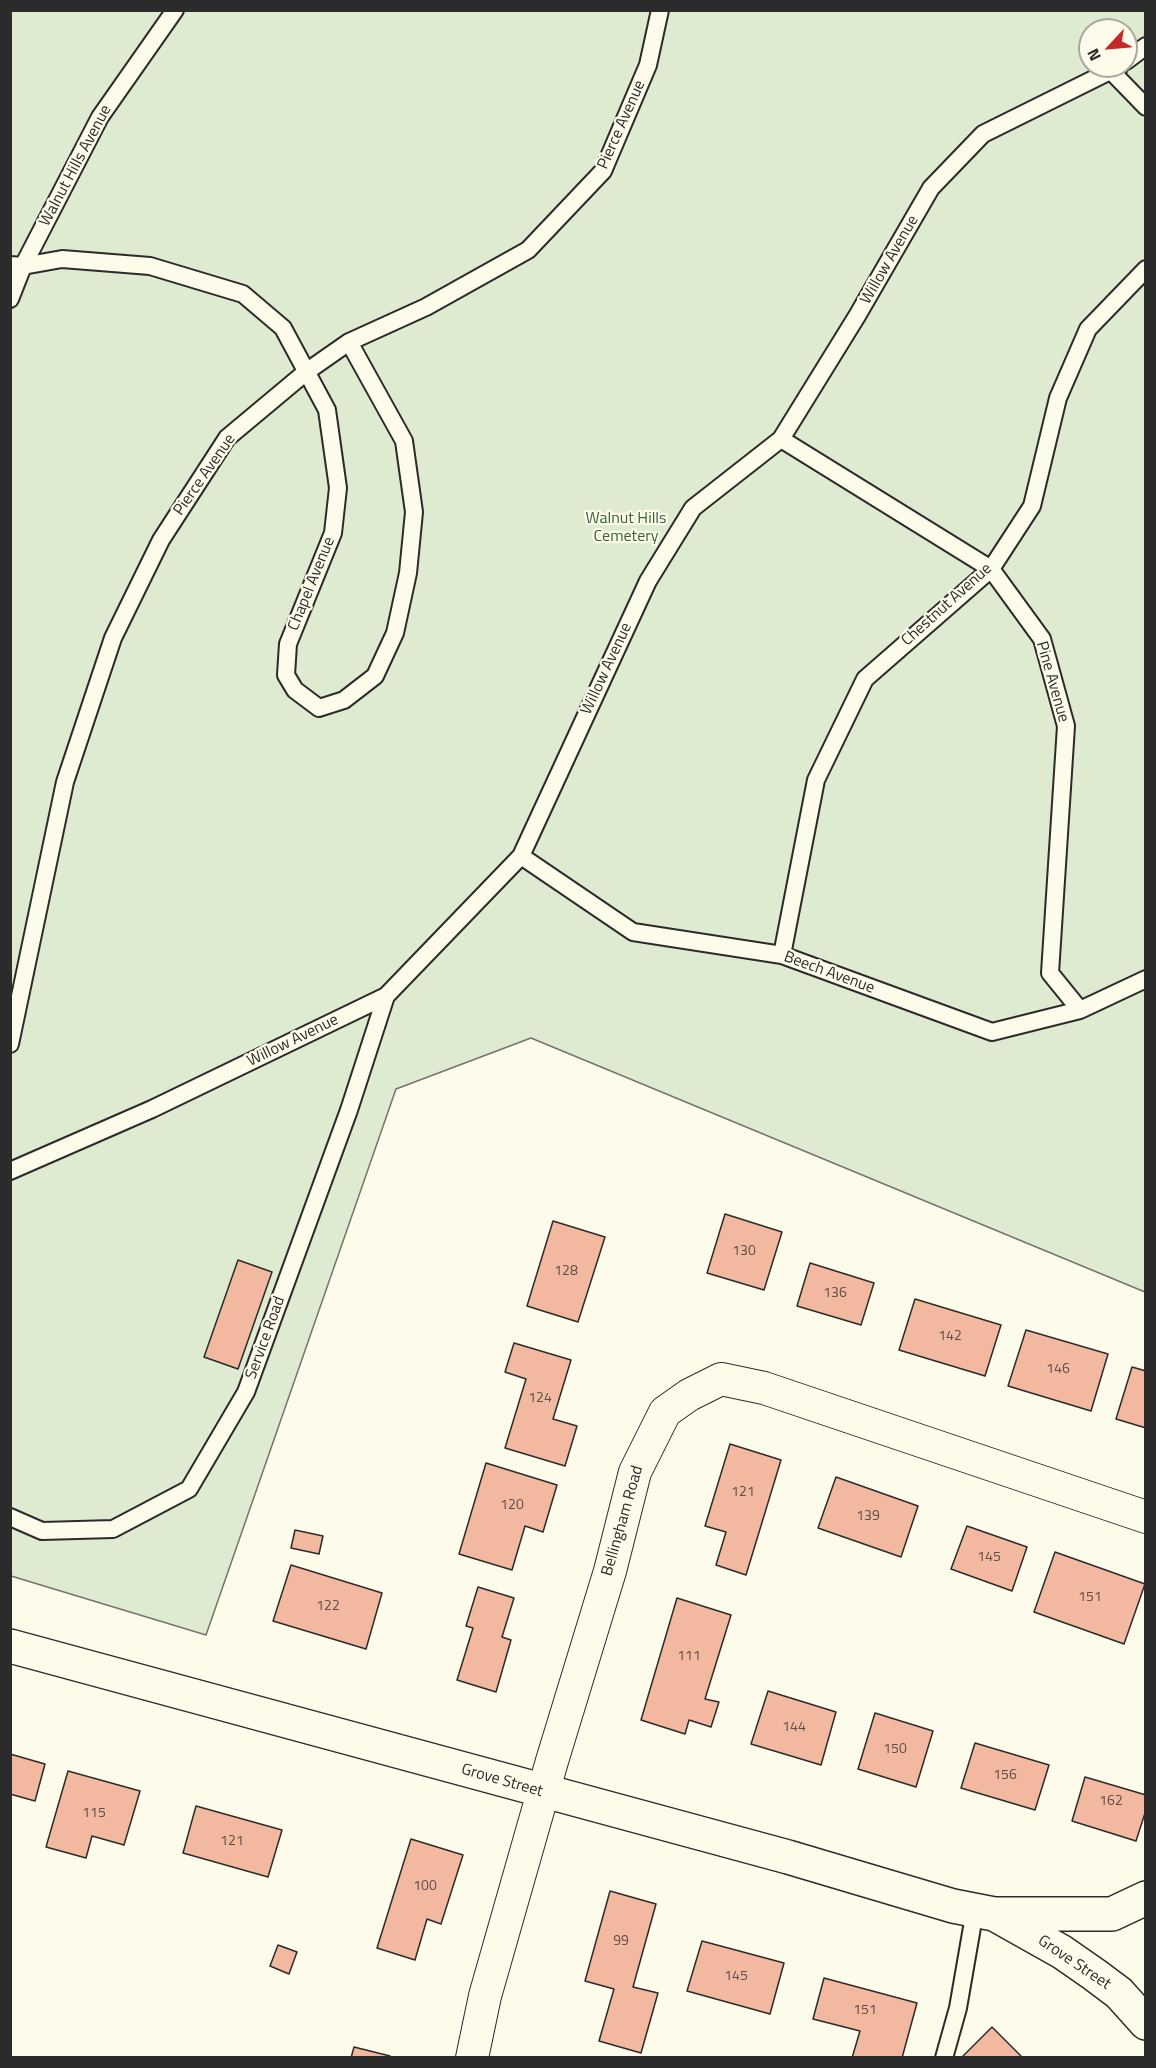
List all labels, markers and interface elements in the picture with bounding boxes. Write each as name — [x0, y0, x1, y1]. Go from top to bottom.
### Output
north arrow — [1078, 18, 1138, 78]
text: N — [1080, 45, 1107, 65]
street label: Pierce Avenue — [594, 78, 650, 172]
street label: Walnut Hills Avenue — [36, 102, 116, 230]
street label: Willow Avenue — [857, 212, 923, 308]
street label: Pierce Avenue — [170, 431, 240, 519]
park label: Walnut Hills Cemetery — [585, 509, 667, 547]
street label: Chapel Avenue — [285, 534, 339, 634]
street label: Chestnut Avenue — [898, 559, 996, 651]
street label: Willow Avenue — [577, 620, 637, 718]
street label: Pine Avenue — [1031, 639, 1073, 725]
street label: Beech Avenue — [781, 948, 877, 998]
street label: Willow Avenue — [244, 1011, 342, 1071]
house number: 130 — [732, 1244, 756, 1260]
house number: 128 — [554, 1264, 578, 1280]
house number: 136 — [823, 1286, 847, 1302]
street label: Service Road — [242, 1294, 290, 1382]
house number: 142 — [938, 1329, 962, 1345]
house number: 146 — [1046, 1362, 1070, 1378]
house number: 124 — [528, 1391, 552, 1407]
street label: Bellingham Road — [598, 1464, 648, 1578]
house number: 121 — [731, 1485, 755, 1501]
house number: 120 — [500, 1498, 524, 1514]
house number: 139 — [856, 1509, 880, 1525]
house number: 145 — [977, 1550, 1001, 1566]
house number: 151 — [1078, 1590, 1102, 1606]
house number: 122 — [316, 1599, 340, 1615]
house number: 111 — [677, 1649, 701, 1665]
house number: 144 — [782, 1720, 806, 1736]
house number: 150 — [883, 1742, 907, 1758]
street label: Grove Street — [459, 1760, 545, 1802]
house number: 156 — [993, 1768, 1017, 1784]
house number: 162 — [1099, 1794, 1123, 1810]
house number: 115 — [82, 1806, 106, 1822]
house number: 121 — [220, 1834, 244, 1850]
house number: 100 — [413, 1879, 437, 1895]
street label: Grove Street — [1034, 1932, 1114, 1994]
house number: 99 — [613, 1934, 629, 1950]
house number: 145 — [724, 1969, 748, 1985]
house number: 151 — [853, 2003, 877, 2019]

